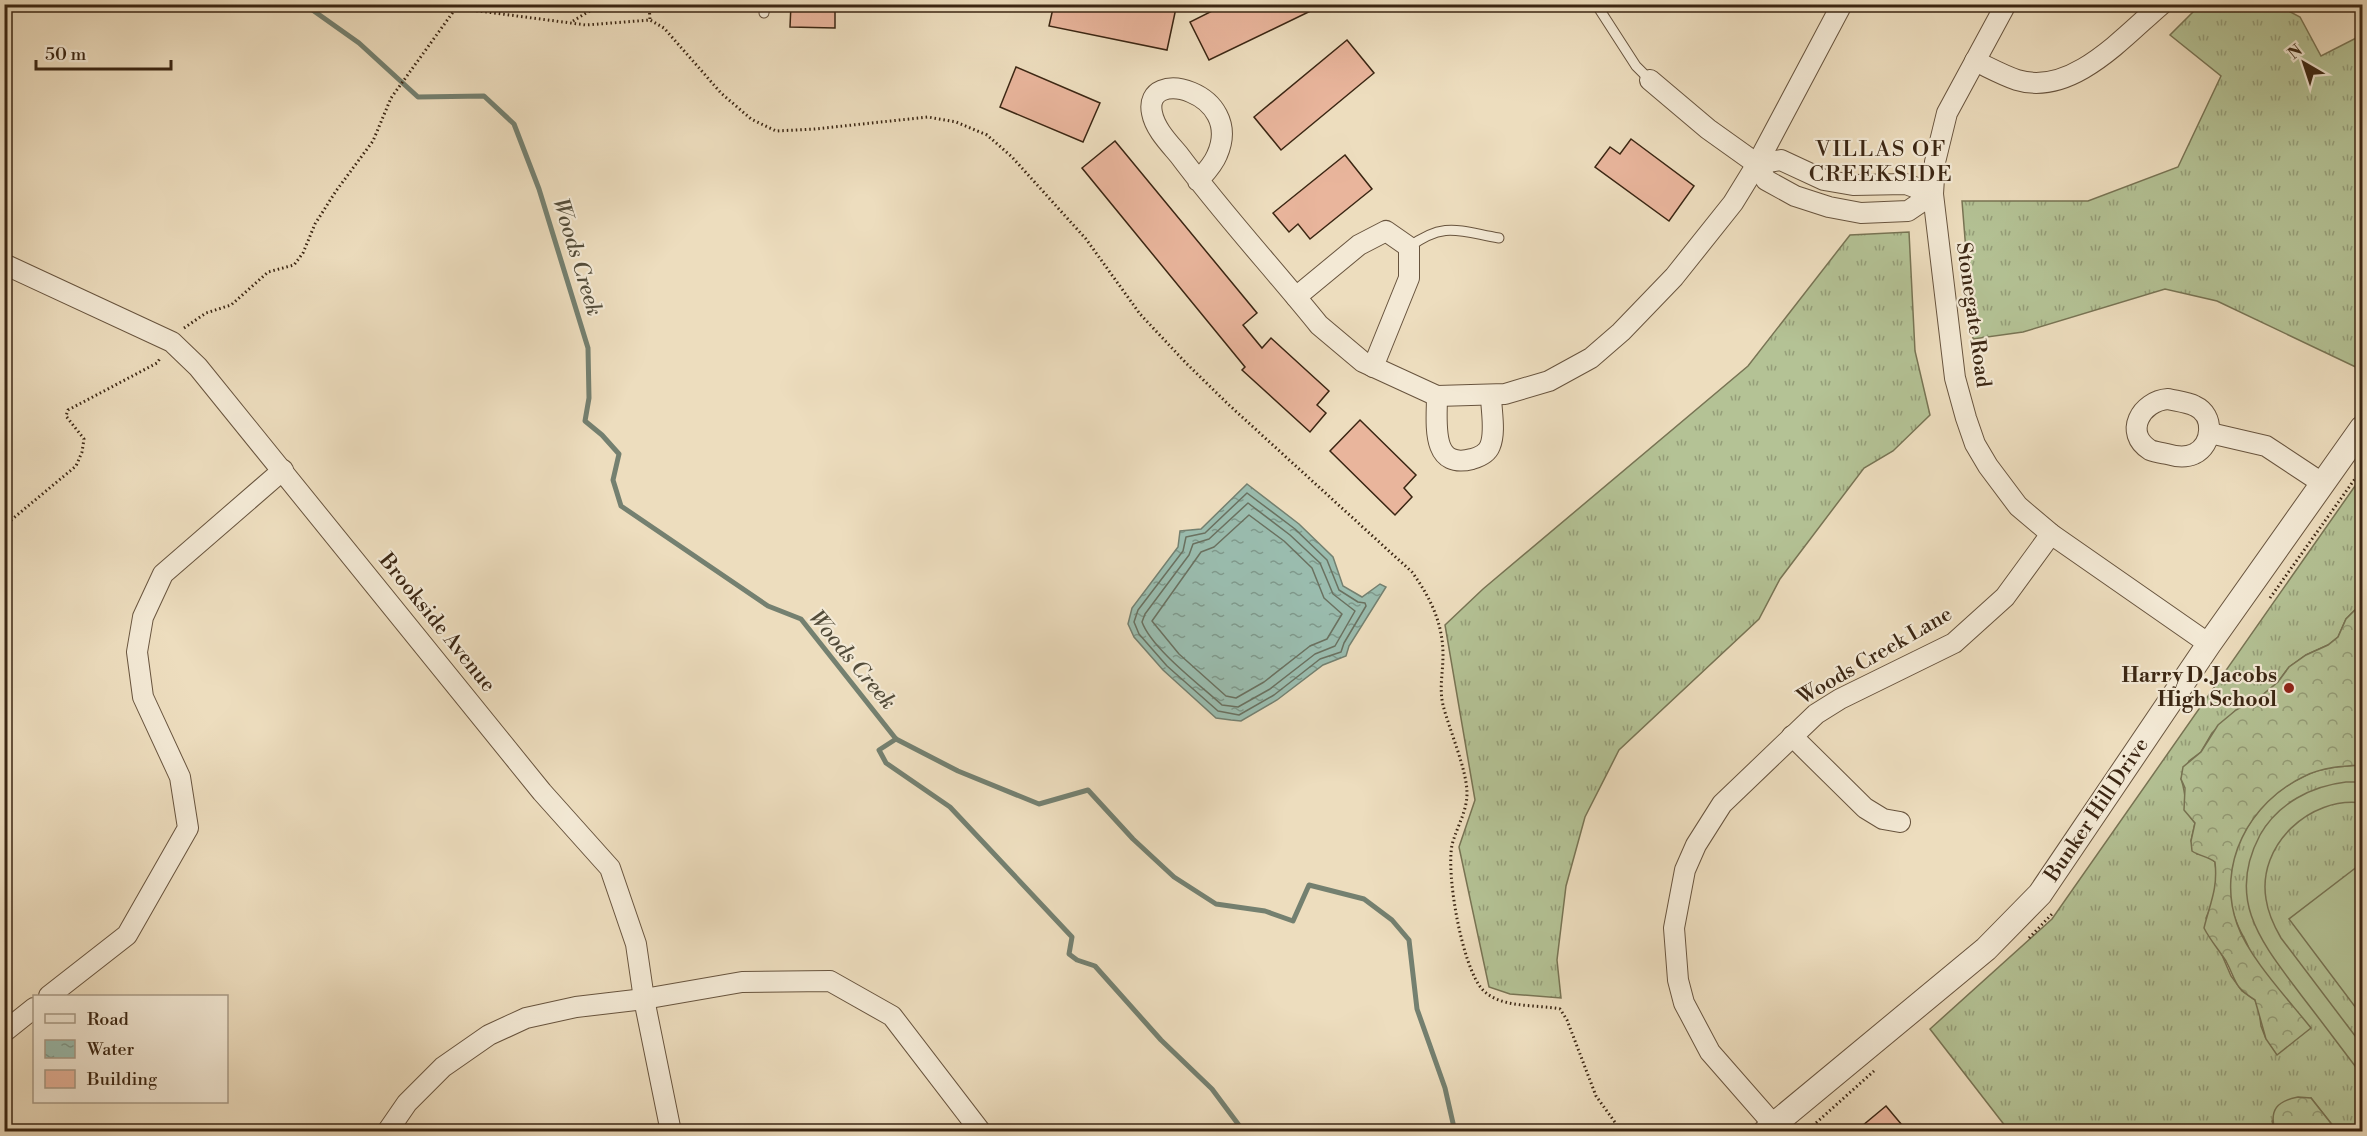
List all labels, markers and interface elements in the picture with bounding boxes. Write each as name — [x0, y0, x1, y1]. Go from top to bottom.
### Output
scale bar — [36, 33, 171, 71]
north arrow — [2274, 33, 2334, 93]
text: N — [2284, 40, 2307, 64]
text: 50 m — [45, 43, 87, 66]
district label: VILLAS OF CREEKSIDE — [1809, 136, 1953, 188]
water label: Woods Creek — [546, 195, 608, 319]
street label: Stonegate Road — [1950, 241, 1996, 389]
street label: Brookside Avenue — [372, 548, 501, 698]
street label: Woods Creek Lane — [1792, 601, 1957, 711]
water label: Woods Creek — [803, 605, 901, 715]
place label: Harry D. Jacobs High School — [2121, 663, 2277, 713]
marker: Harry D. Jacobs High School — [2282, 681, 2296, 695]
street label: Bunker Hill Drive — [2039, 733, 2155, 888]
legend — [33, 995, 228, 1103]
text: Road — [87, 1008, 130, 1031]
text: Water — [86, 1038, 135, 1061]
text: Building — [86, 1068, 158, 1091]

